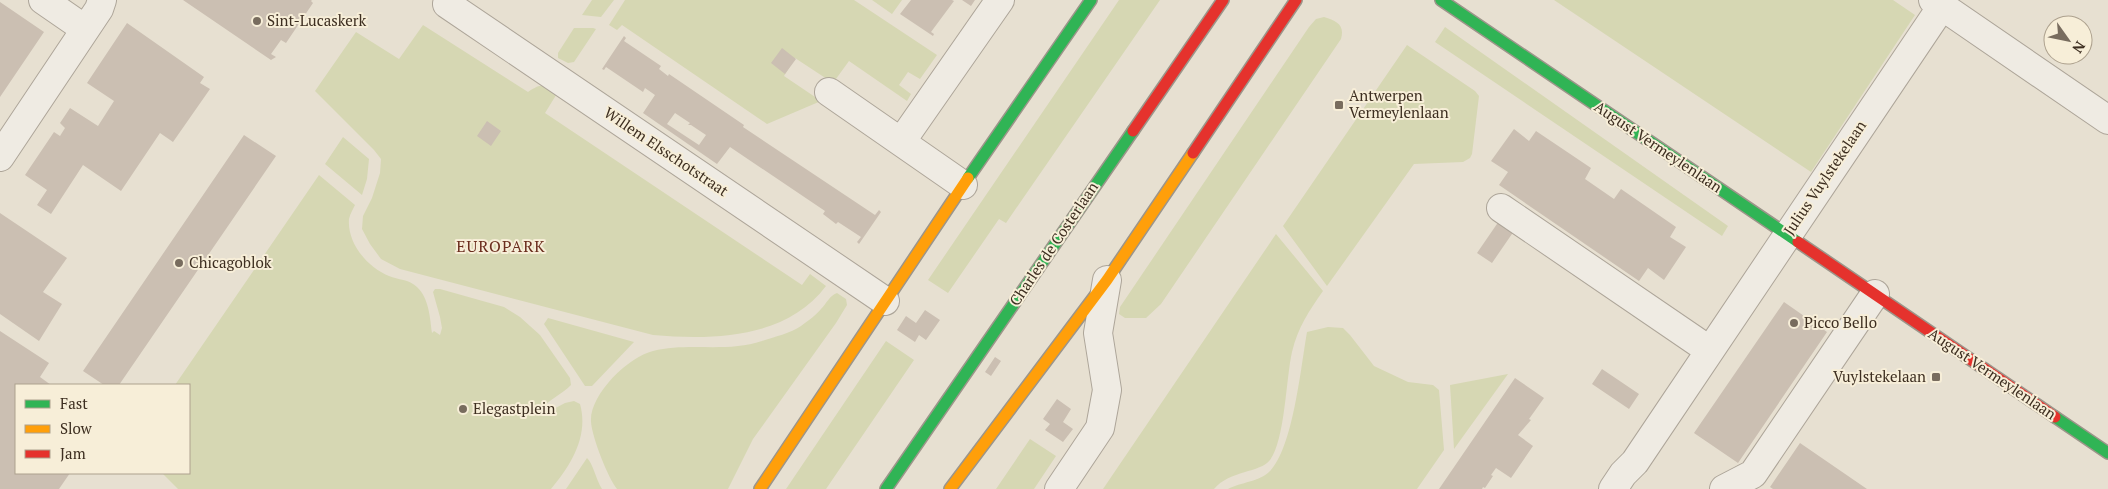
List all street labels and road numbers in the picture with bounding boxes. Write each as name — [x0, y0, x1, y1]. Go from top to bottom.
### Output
street label: August Vermeylenlaan — [1591, 96, 1726, 196]
street label: Willem Elsschotstraat — [600, 102, 733, 201]
street label: Julius Vuylstekelaan — [1778, 116, 1870, 239]
street label: Charles de Costerlaan — [1004, 178, 1102, 309]
street label: August Vermeylenlaan — [1925, 323, 2060, 423]

